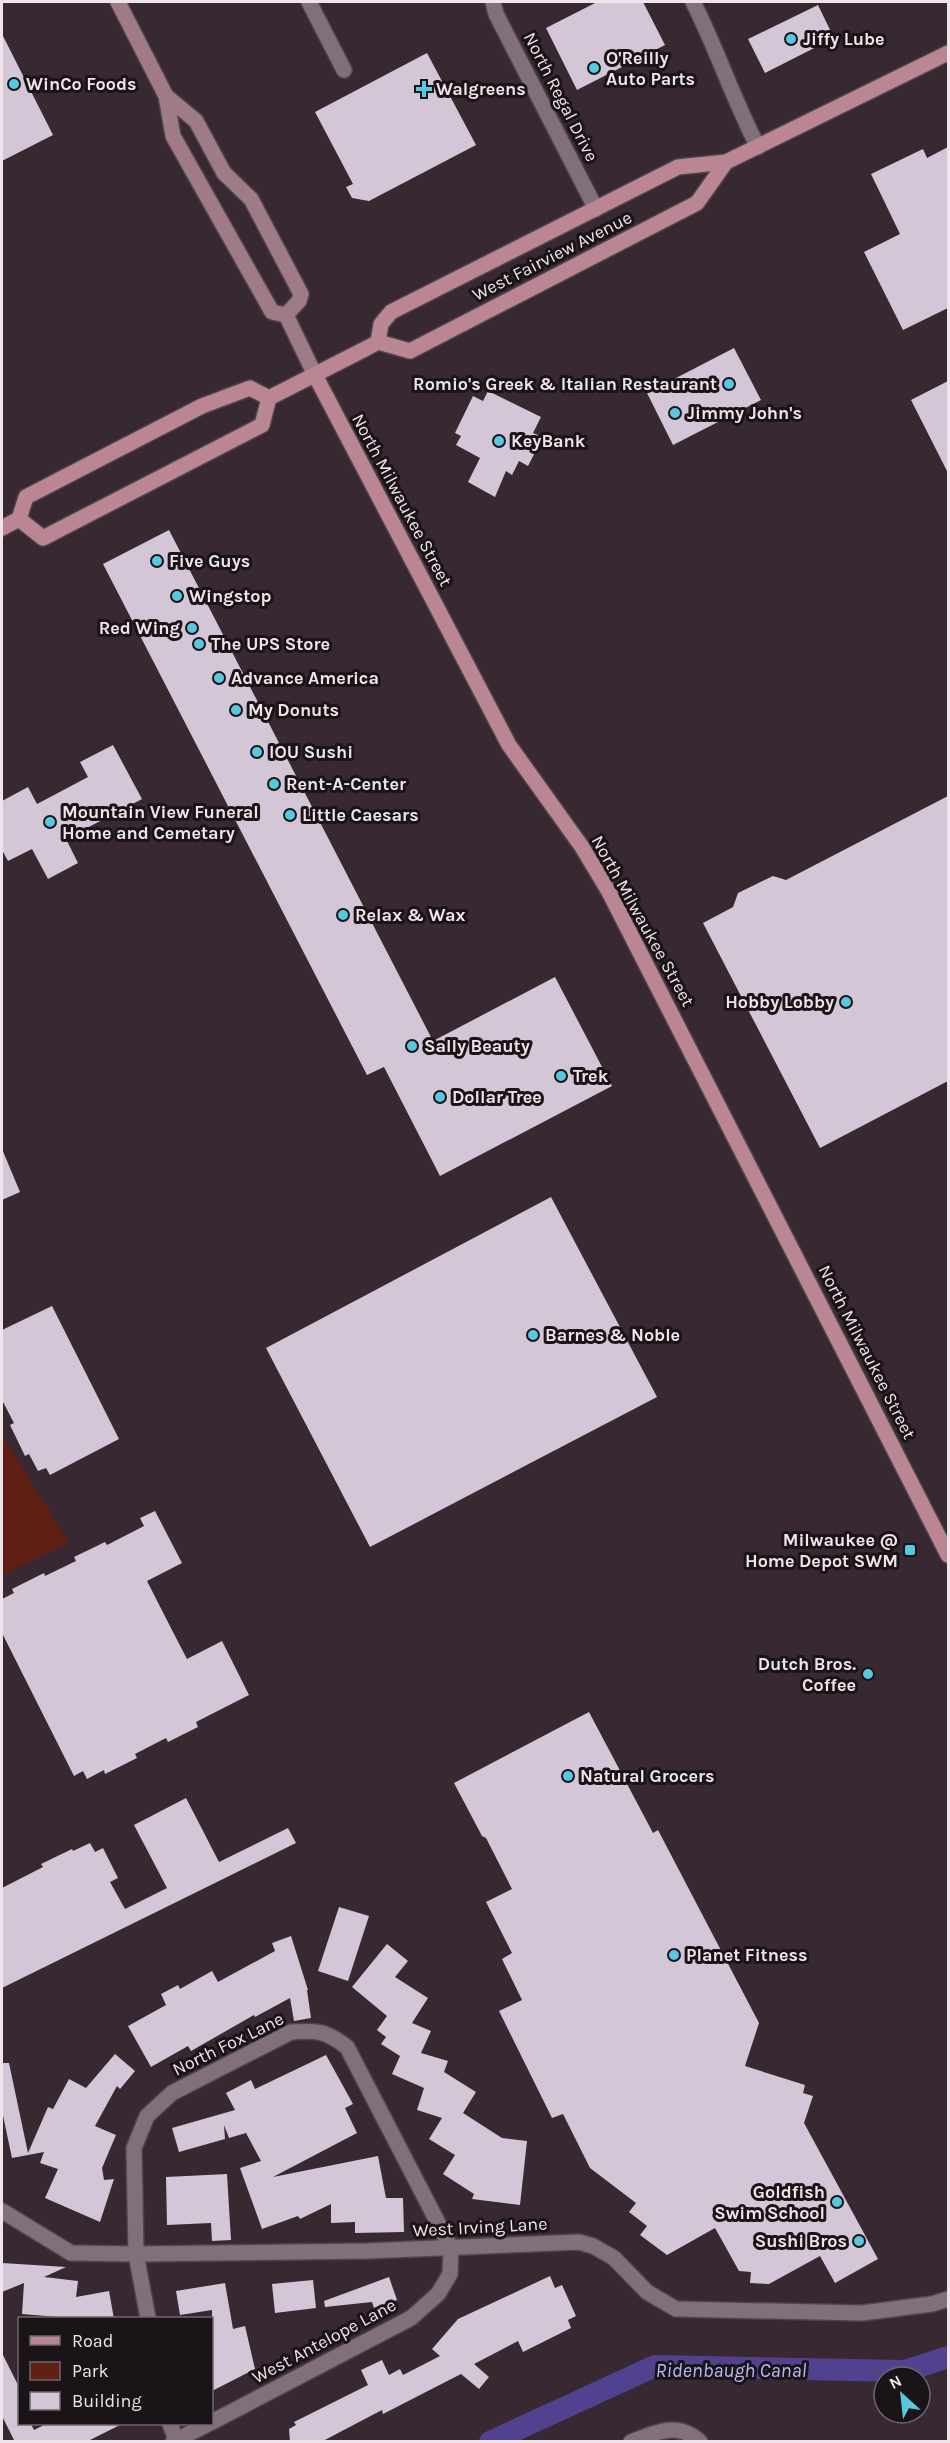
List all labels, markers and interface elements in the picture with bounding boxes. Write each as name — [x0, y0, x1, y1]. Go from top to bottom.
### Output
place label: Jiffy Lube — [803, 28, 885, 50]
street label: North Regal Drive — [519, 29, 603, 165]
marker: Jiffy Lube — [784, 32, 798, 46]
place label: O'Reilly Auto Parts — [606, 47, 695, 90]
marker: O'Reilly Auto Parts — [587, 61, 601, 75]
place label: WinCo Foods — [26, 73, 137, 95]
marker: WinCo Foods — [7, 77, 21, 91]
place label: Walgreens — [436, 78, 526, 100]
marker: Walgreens — [417, 82, 431, 96]
street label: West Fairview Avenue — [468, 206, 636, 306]
place label: Romio's Greek & Italian Restaurant — [413, 373, 717, 395]
marker: Romio's Greek & Italian Restaurant — [722, 377, 736, 391]
place label: Jimmy John's — [687, 402, 802, 424]
marker: Jimmy John's — [668, 406, 682, 420]
street label: North Milwaukee Street — [347, 410, 457, 590]
place label: KeyBank — [511, 430, 586, 452]
marker: KeyBank — [492, 434, 506, 448]
place label: Five Guys — [169, 550, 250, 572]
marker: Five Guys — [150, 554, 164, 568]
place label: Wingstop — [189, 585, 271, 607]
marker: Wingstop — [170, 589, 184, 603]
place label: Red Wing — [99, 617, 181, 639]
marker: Red Wing — [185, 621, 199, 635]
place label: The UPS Store — [211, 633, 330, 655]
marker: The UPS Store — [192, 637, 206, 651]
place label: Advance America — [231, 667, 379, 689]
marker: Advance America — [212, 671, 226, 685]
place label: My Donuts — [248, 699, 339, 721]
marker: My Donuts — [229, 703, 243, 717]
place label: IOU Sushi — [269, 741, 353, 763]
marker: IOU Sushi — [250, 745, 264, 759]
place label: Rent-A-Center — [286, 773, 406, 795]
marker: Rent-A-Center — [267, 777, 281, 791]
place label: Mountain View Funeral Home and Cemetary — [62, 801, 259, 844]
place label: Little Caesars — [302, 804, 419, 826]
marker: Little Caesars — [283, 808, 297, 822]
marker: Mountain View Funeral Home and Cemetary — [43, 815, 57, 829]
street label: North Milwaukee Street — [587, 832, 699, 1011]
place label: Relax & Wax — [355, 904, 465, 926]
marker: Relax & Wax — [336, 908, 350, 922]
place label: Hobby Lobby — [725, 991, 834, 1013]
marker: Hobby Lobby — [839, 995, 853, 1009]
place label: Sally Beauty — [424, 1035, 530, 1057]
marker: Sally Beauty — [405, 1039, 419, 1053]
place label: Trek — [573, 1065, 609, 1087]
marker: Trek — [554, 1069, 568, 1083]
place label: Dollar Tree — [452, 1086, 542, 1108]
marker: Dollar Tree — [433, 1090, 447, 1104]
street label: North Milwaukee Street — [814, 1261, 921, 1443]
place label: Barnes & Noble — [545, 1324, 680, 1346]
marker: Barnes & Noble — [526, 1328, 540, 1342]
place label: Milwaukee @ Home Depot SWM — [745, 1529, 898, 1572]
marker: Milwaukee @ Home Depot SWM — [903, 1543, 917, 1557]
place label: Dutch Bros. Coffee — [758, 1653, 856, 1696]
marker: Dutch Bros. Coffee — [861, 1667, 875, 1681]
place label: Natural Grocers — [580, 1765, 715, 1787]
marker: Natural Grocers — [561, 1769, 575, 1783]
place label: Planet Fitness — [686, 1944, 807, 1966]
marker: Planet Fitness — [667, 1948, 681, 1962]
street label: North Fox Lane — [169, 2008, 287, 2080]
place label: Goldfish Swim School — [714, 2181, 825, 2224]
marker: Goldfish Swim School — [830, 2195, 844, 2209]
street label: West Irving Lane — [412, 2212, 548, 2242]
place label: Sushi Bros — [755, 2230, 847, 2252]
marker: Sushi Bros — [852, 2234, 866, 2248]
street label: West Antelope Lane — [248, 2294, 400, 2388]
legend — [18, 2317, 213, 2425]
text: Road — [72, 2330, 113, 2352]
water label: Ridenbaugh Canal — [655, 2359, 807, 2382]
text: Park — [72, 2360, 109, 2382]
north arrow — [872, 2365, 932, 2425]
text: N — [886, 2371, 905, 2393]
text: Building — [72, 2390, 142, 2412]

